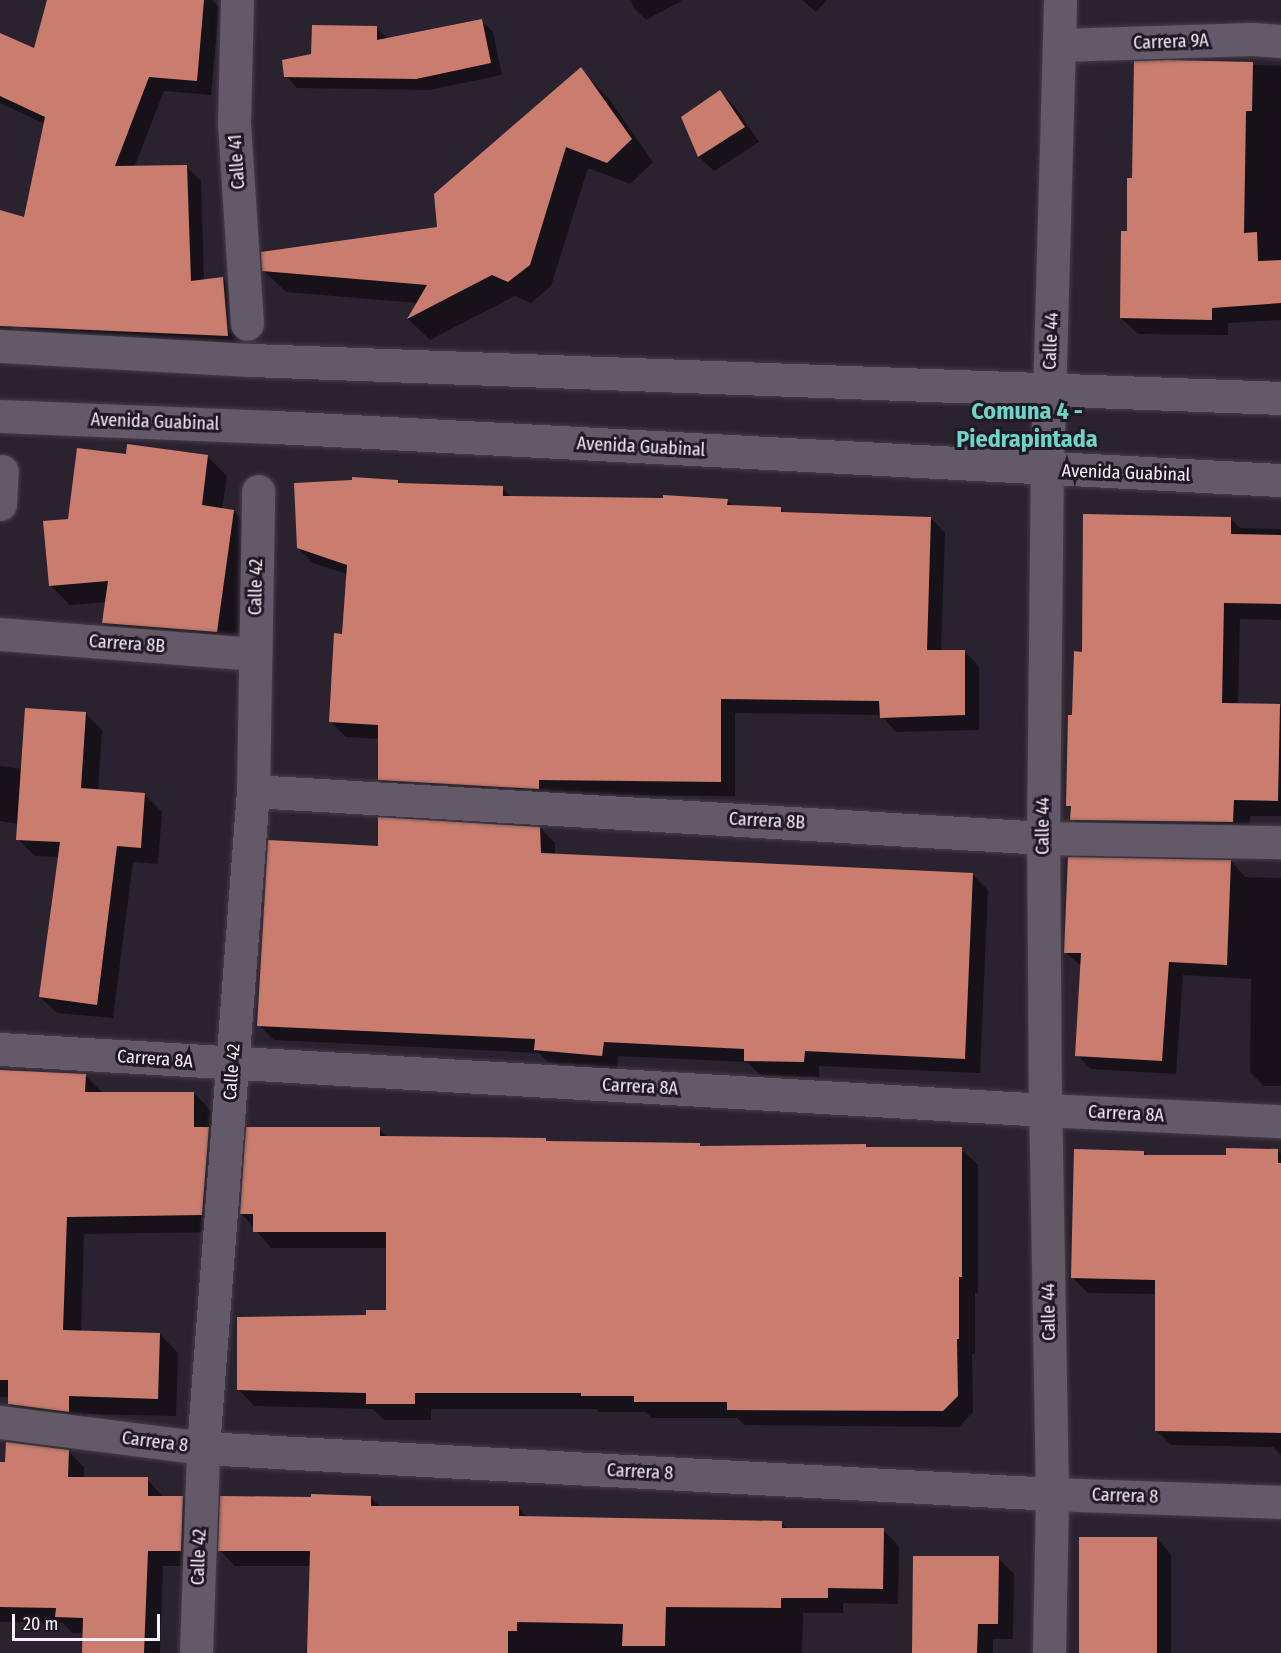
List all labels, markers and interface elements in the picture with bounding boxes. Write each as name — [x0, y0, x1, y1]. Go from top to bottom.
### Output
street label: Carrera 9A — [1133, 30, 1209, 54]
street label: Calle 41 — [224, 134, 250, 190]
street label: Calle 44 — [1039, 312, 1063, 370]
district label: Comuna 4 - Piedrapintada — [956, 398, 1098, 454]
street label: Avenida Guabinal — [90, 409, 220, 435]
street label: Avenida Guabinal — [576, 433, 706, 461]
street label: Avenida Guabinal — [1061, 460, 1191, 486]
street label: Calle 42 — [245, 559, 267, 615]
street label: Carrera 8B — [88, 631, 166, 657]
street label: Calle 44 — [1032, 797, 1054, 855]
street label: Carrera 8B — [728, 808, 806, 834]
street label: Calle 42 — [219, 1043, 245, 1101]
street label: Carrera 8A — [116, 1046, 194, 1072]
street label: Carrera 8A — [601, 1074, 679, 1100]
street label: Carrera 8A — [1087, 1101, 1165, 1127]
street label: Calle 44 — [1038, 1283, 1060, 1341]
street label: Carrera 8 — [121, 1427, 189, 1457]
street label: Carrera 8 — [606, 1459, 674, 1485]
street label: Carrera 8 — [1091, 1484, 1159, 1508]
street label: Calle 42 — [187, 1528, 211, 1586]
scale bar — [15, 1602, 164, 1640]
text: 20 m — [23, 1613, 58, 1635]

